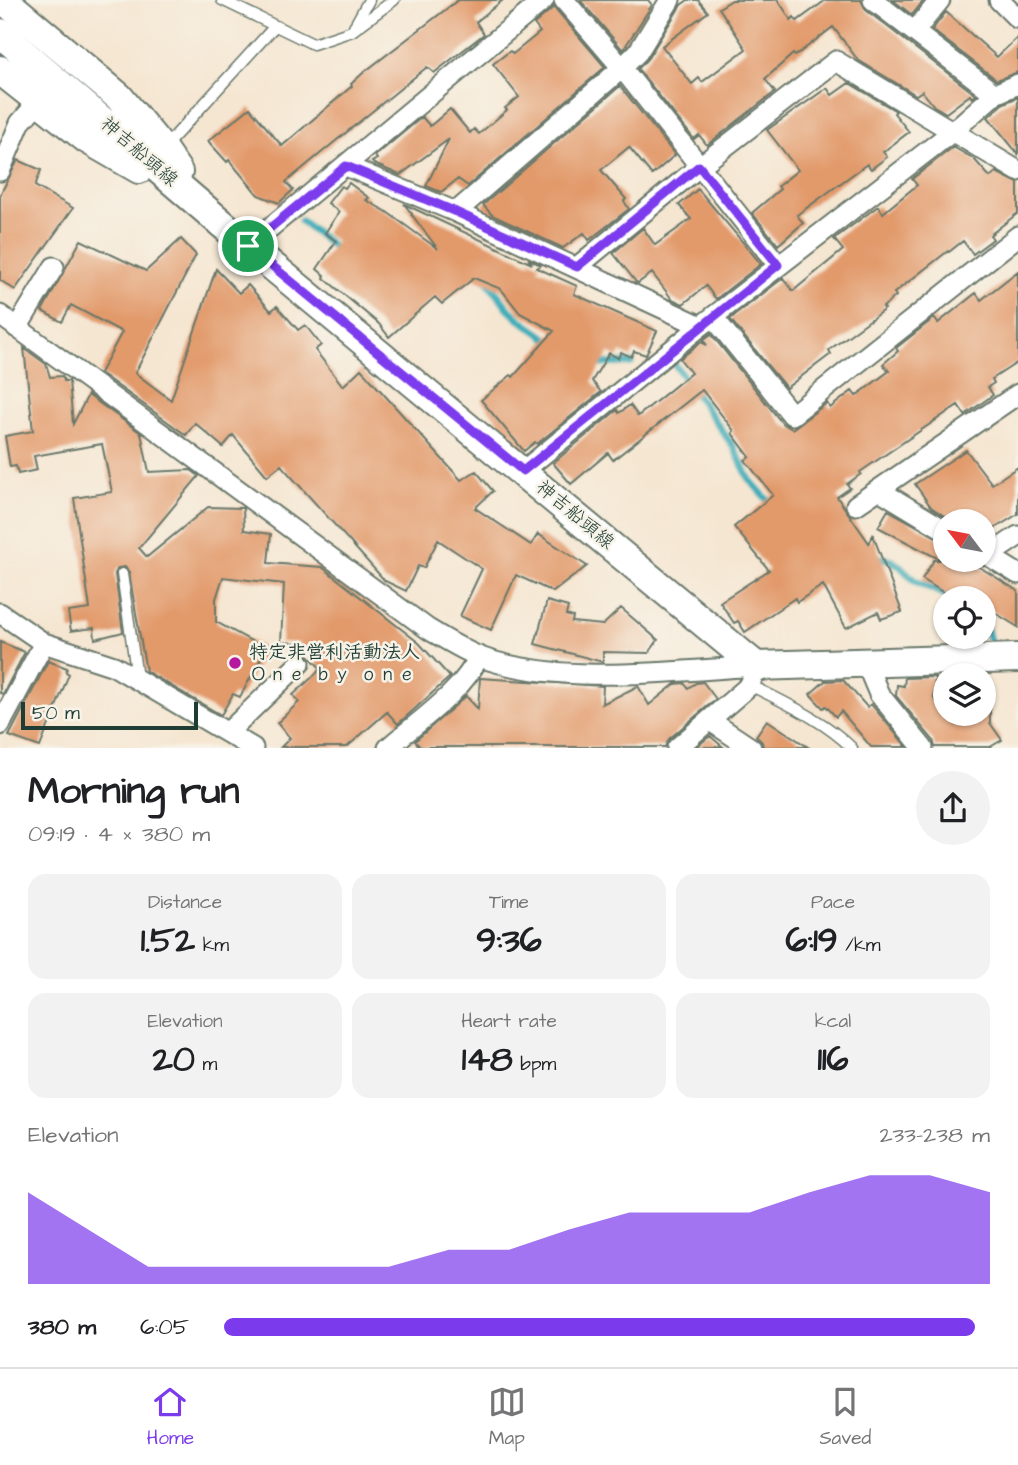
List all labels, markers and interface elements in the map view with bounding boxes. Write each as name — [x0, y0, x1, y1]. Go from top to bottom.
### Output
street label: 神吉船頭線 — [94, 111, 184, 193]
pin — [218, 216, 278, 276]
icon: arrive — [229, 227, 267, 265]
street label: 神吉船頭線 — [530, 474, 620, 556]
north arrow — [933, 509, 996, 572]
map controls — [933, 509, 996, 726]
button: locate — [933, 586, 996, 649]
place label: 特定非営利活動法人 Ｏｎｅ ｂｙ ｏｎｅ — [249, 639, 420, 688]
marker: 特定非営利活動法人 Ｏｎｅ ｂｙ ｏｎｅ — [227, 655, 243, 671]
button: layers — [933, 663, 996, 726]
scale bar — [21, 698, 198, 730]
text: 50 m — [32, 700, 80, 727]
text: Morning run — [28, 766, 240, 818]
button: share — [916, 771, 990, 845]
text: 09:19 · 4 × 380 m — [28, 818, 210, 850]
text: Distance — [148, 889, 222, 916]
text: Time — [489, 889, 529, 916]
text: Pace — [811, 889, 855, 916]
text: 1.52 — [141, 916, 195, 965]
text: 9:36 — [476, 916, 542, 965]
text: 6:19 — [786, 916, 838, 965]
text: km — [195, 932, 229, 959]
text: /km — [838, 932, 880, 959]
text: Elevation — [148, 1008, 222, 1035]
text: Heart rate — [461, 1008, 557, 1035]
text: kcal — [815, 1008, 851, 1035]
text: 20 — [153, 1035, 195, 1084]
text: 148 — [462, 1035, 513, 1084]
text: 116 — [818, 1035, 848, 1084]
text: m — [195, 1051, 217, 1078]
text: bpm — [513, 1051, 556, 1078]
text: Elevation — [28, 1119, 119, 1151]
text: 233–238 m — [879, 1119, 990, 1151]
text: 380 m — [28, 1311, 96, 1343]
text: 6:05 — [140, 1311, 189, 1343]
tab: Home — [147, 1383, 194, 1452]
tab: Map — [488, 1383, 526, 1452]
tab: Saved — [819, 1383, 871, 1452]

